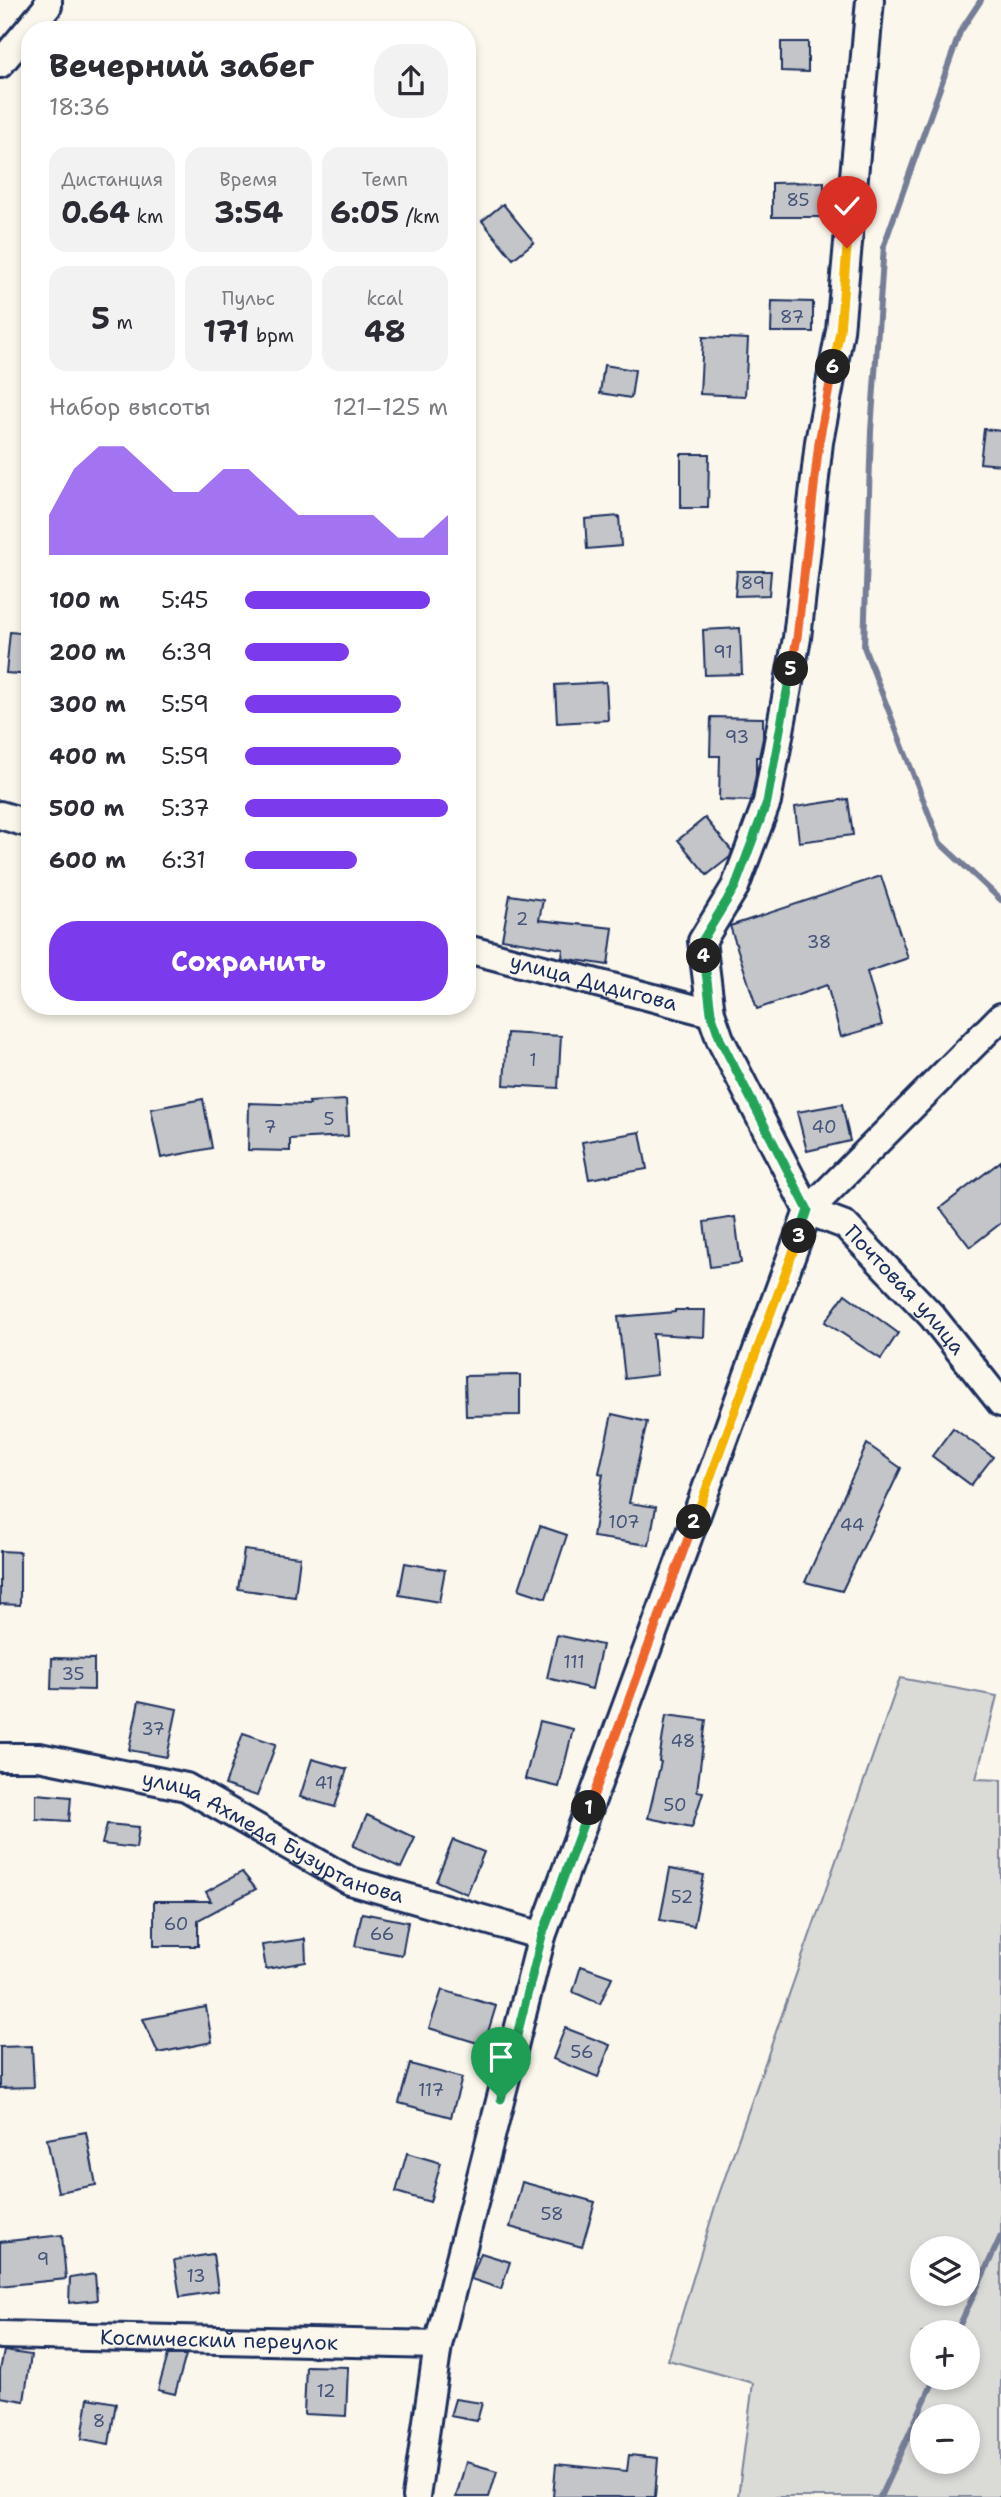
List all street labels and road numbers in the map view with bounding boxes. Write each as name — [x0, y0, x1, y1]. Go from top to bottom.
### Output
street label: улица Дидигова — [507, 947, 680, 1018]
street label: Почтовая улица — [838, 1219, 972, 1361]
street label: улица Ахмеда Бузуртанова — [140, 1764, 407, 1910]
street label: Космический переулок — [100, 2323, 338, 2357]

